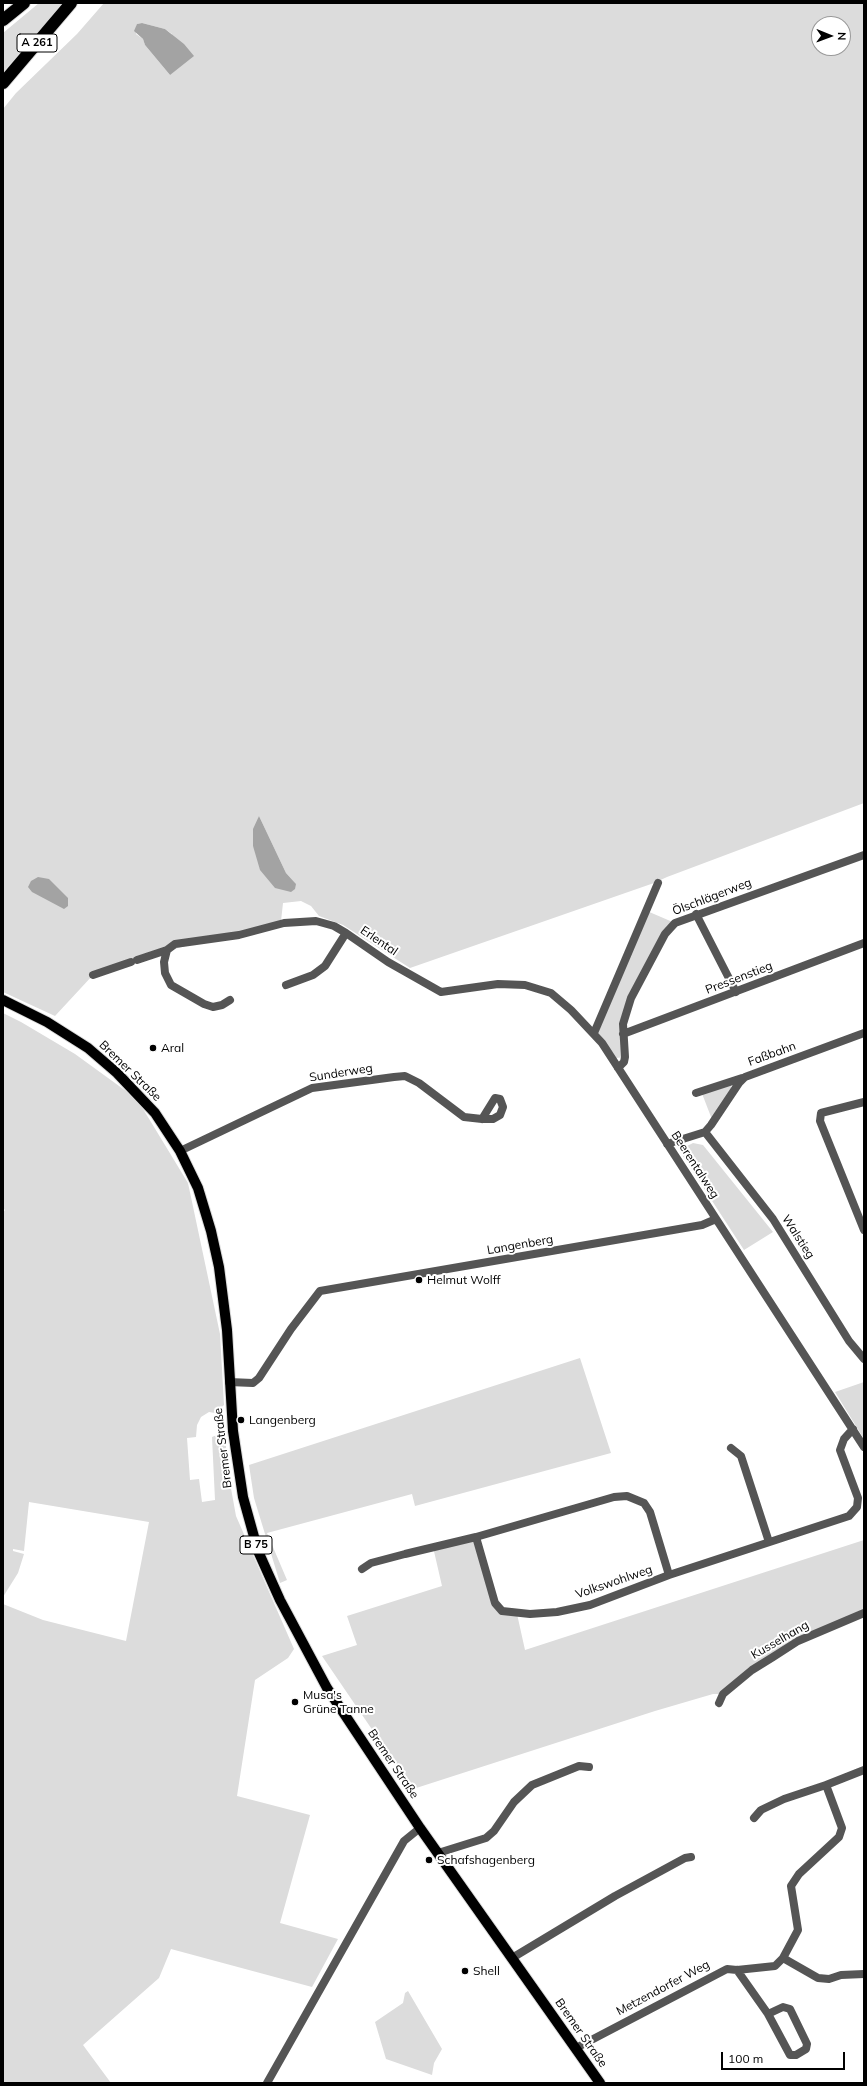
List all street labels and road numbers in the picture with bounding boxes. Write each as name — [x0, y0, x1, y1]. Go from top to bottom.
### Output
road number: A 261 — [17, 34, 57, 52]
street label: Ölschlägerweg — [670, 875, 754, 919]
street label: Erlental — [358, 923, 400, 959]
street label: Pressenstieg — [703, 959, 775, 997]
street label: Bremer Straße — [96, 1038, 164, 1104]
street label: Faßbahn — [746, 1039, 798, 1069]
street label: Sunderweg — [308, 1061, 374, 1085]
street label: Beerentalweg — [668, 1129, 722, 1201]
street label: Walstieg — [779, 1212, 817, 1262]
street label: Langenberg — [486, 1232, 554, 1258]
street label: Bremer Straße — [211, 1407, 235, 1489]
road number: B 75 — [240, 1536, 272, 1554]
street label: Volkswohlweg — [574, 1562, 654, 1602]
street label: Kusselhang — [749, 1618, 811, 1662]
street label: Bremer Straße — [364, 1726, 422, 1802]
street label: Metzendorfer Weg — [614, 1957, 712, 2019]
street label: Bremer Straße — [552, 1996, 610, 2070]

